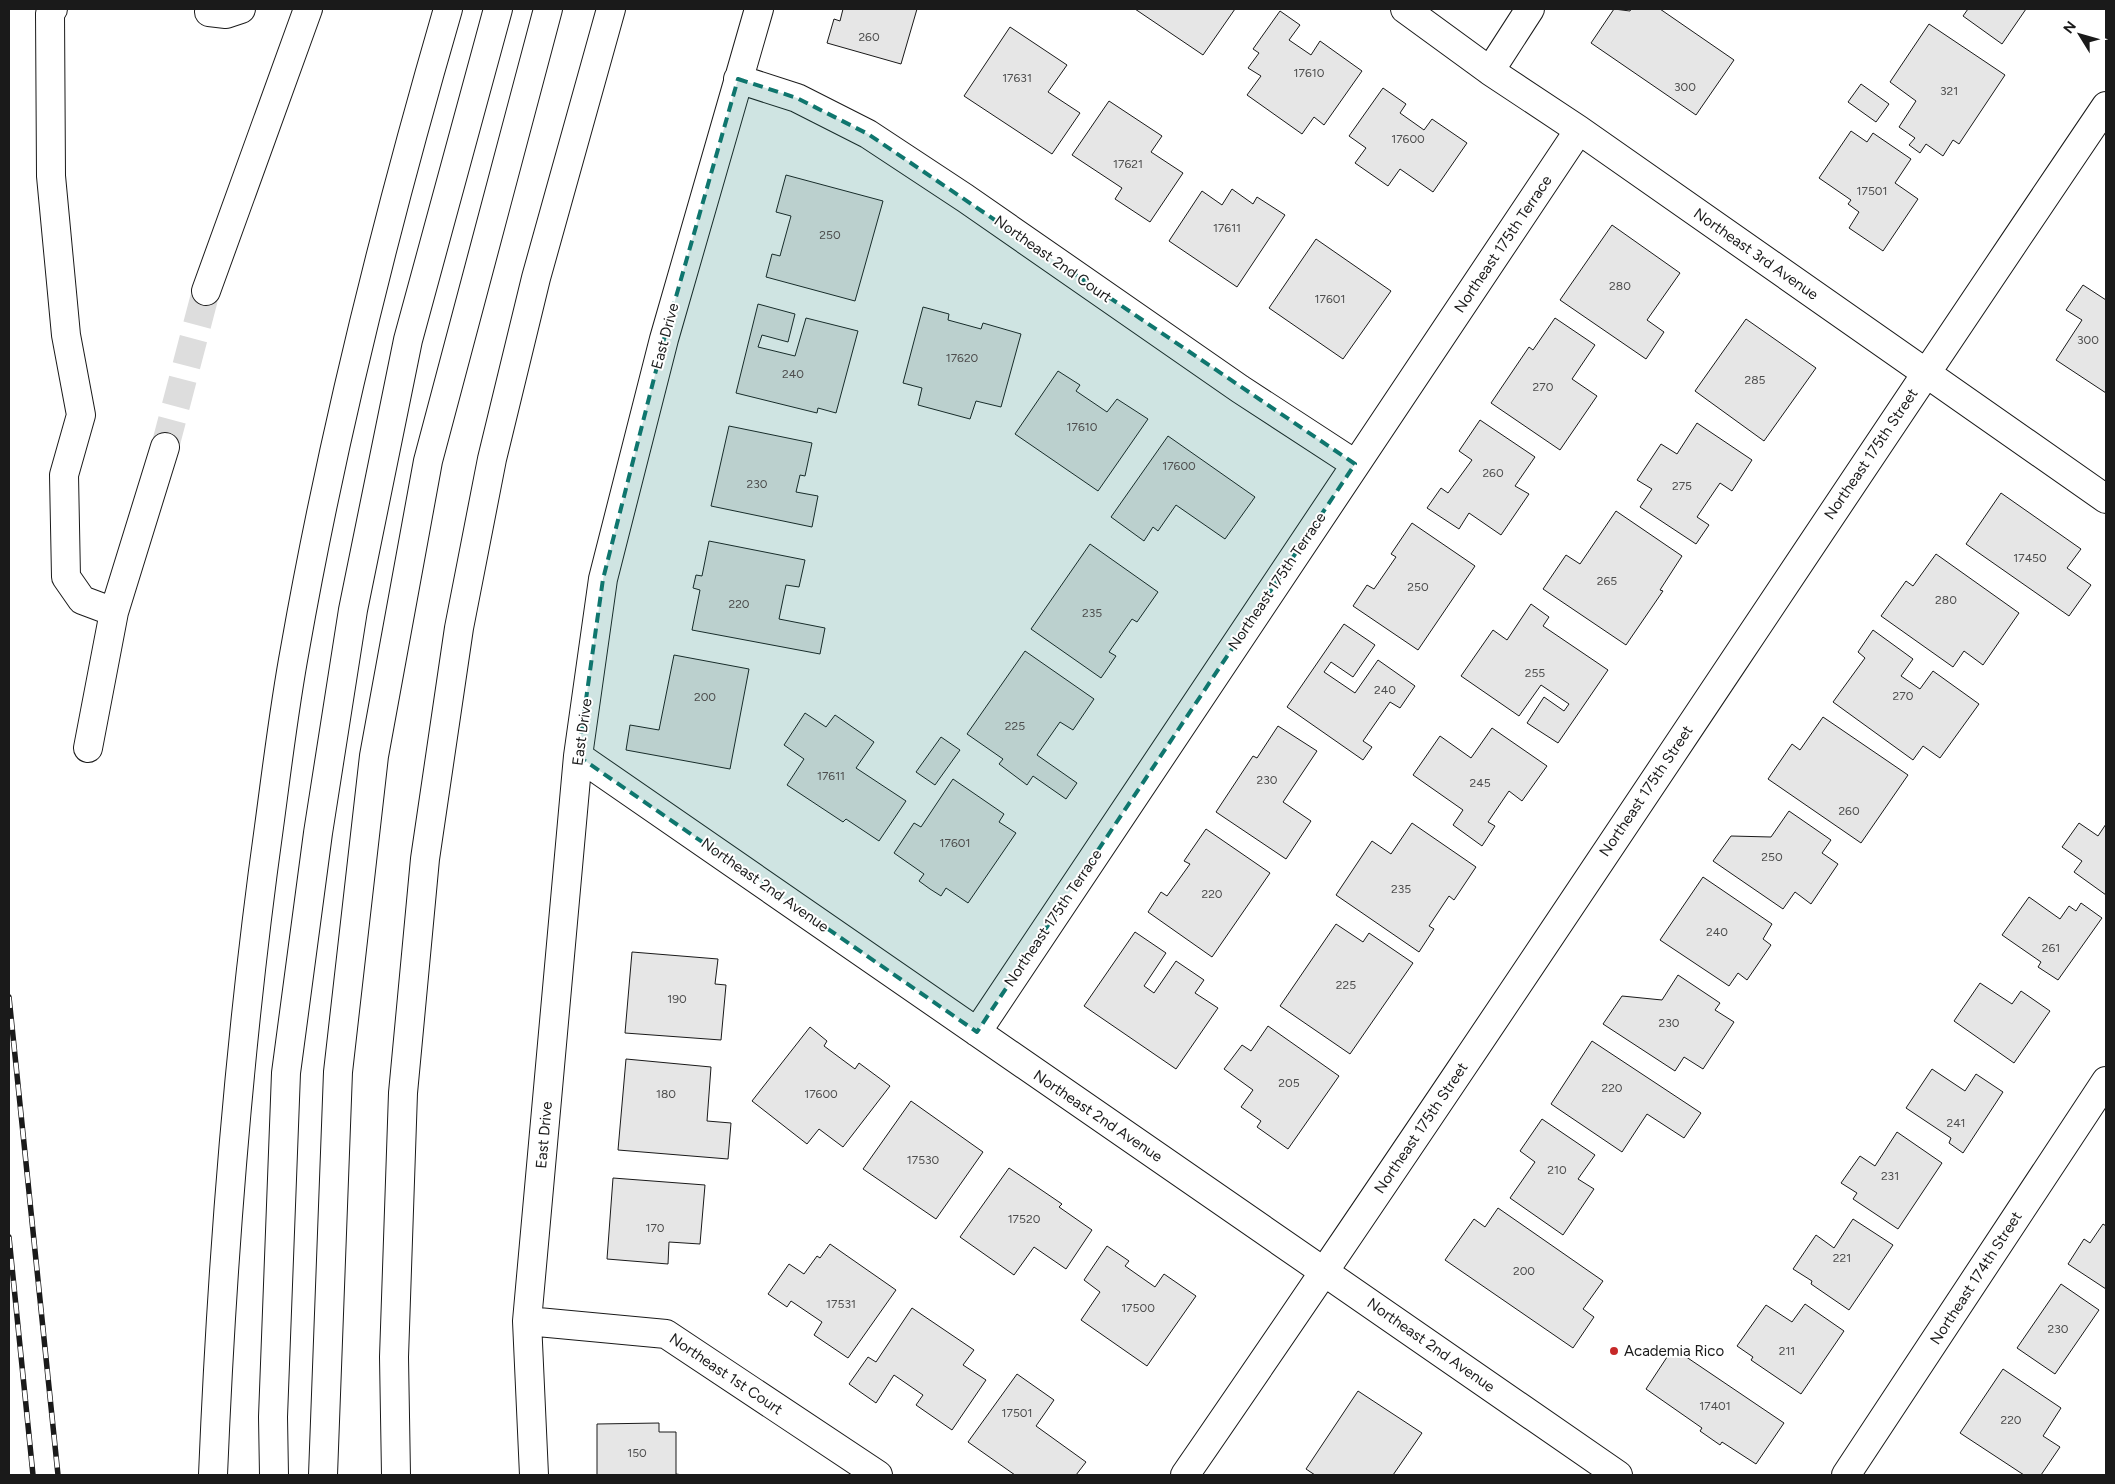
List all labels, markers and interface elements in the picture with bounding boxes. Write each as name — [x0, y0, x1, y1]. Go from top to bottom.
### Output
north arrow — [2055, 10, 2105, 60]
text: N — [2060, 18, 2080, 37]
house number: 260 — [858, 30, 880, 44]
house number: 17610 — [1294, 66, 1325, 80]
house number: 17631 — [1002, 71, 1032, 85]
house number: 300 — [1674, 80, 1696, 94]
house number: 321 — [1940, 84, 1958, 98]
house number: 17600 — [1391, 132, 1425, 146]
house number: 17621 — [1113, 157, 1143, 171]
street label: Northeast 175th Terrace — [1450, 172, 1556, 316]
house number: 17501 — [1857, 184, 1887, 198]
street label: Northeast 3rd Avenue — [1690, 204, 1822, 304]
street label: Northeast 2nd Court — [991, 212, 1116, 307]
house number: 17611 — [1213, 221, 1241, 235]
house number: 250 — [819, 228, 841, 242]
house number: 280 — [1609, 279, 1631, 293]
house number: 17601 — [1315, 292, 1345, 306]
street label: East Drive — [648, 301, 682, 371]
house number: 300 — [2077, 333, 2099, 347]
house number: 17620 — [946, 351, 979, 365]
house number: 240 — [782, 367, 804, 381]
house number: 285 — [1745, 373, 1766, 387]
house number: 270 — [1533, 380, 1554, 394]
street label: Northeast 175th Street — [1820, 385, 1922, 523]
house number: 17610 — [1067, 420, 1098, 434]
house number: 17600 — [1162, 459, 1196, 473]
house number: 260 — [1482, 466, 1504, 480]
house number: 230 — [747, 477, 768, 491]
house number: 275 — [1672, 479, 1692, 493]
street label: Northeast 175th Terrace — [1224, 509, 1330, 653]
house number: 17450 — [2013, 551, 2047, 565]
house number: 265 — [1597, 574, 1617, 588]
house number: 250 — [1407, 580, 1429, 594]
house number: 280 — [1935, 593, 1957, 607]
house number: 220 — [728, 597, 750, 611]
house number: 235 — [1082, 606, 1102, 620]
house number: 255 — [1525, 666, 1545, 680]
house number: 240 — [1374, 683, 1396, 697]
house number: 270 — [1893, 689, 1914, 703]
house number: 200 — [694, 690, 716, 704]
street label: East Drive — [568, 697, 596, 767]
house number: 225 — [1005, 719, 1025, 733]
street label: Northeast 175th Street — [1595, 722, 1697, 860]
house number: 17611 — [817, 769, 845, 783]
house number: 230 — [1257, 773, 1278, 787]
house number: 245 — [1469, 776, 1491, 790]
house number: 260 — [1838, 804, 1860, 818]
street label: Northeast 2nd Avenue — [698, 834, 832, 936]
house number: 17601 — [940, 836, 970, 850]
street label: Northeast 175th Terrace — [1000, 846, 1106, 990]
house number: 250 — [1761, 850, 1783, 864]
house number: 235 — [1391, 882, 1411, 896]
house number: 220 — [1201, 887, 1223, 901]
house number: 240 — [1706, 925, 1728, 939]
house number: 261 — [2042, 941, 2060, 955]
house number: 225 — [1336, 978, 1356, 992]
house number: 190 — [667, 992, 687, 1006]
house number: 230 — [1659, 1016, 1680, 1030]
street label: Northeast 175th Street — [1370, 1059, 1472, 1197]
street label: Northeast 2nd Avenue — [1030, 1066, 1166, 1166]
house number: 205 — [1278, 1076, 1300, 1090]
house number: 220 — [1601, 1081, 1623, 1095]
house number: 180 — [656, 1087, 676, 1101]
house number: 17600 — [804, 1087, 838, 1101]
street label: East Drive — [532, 1101, 556, 1169]
house number: 241 — [1946, 1116, 1966, 1130]
house number: 17530 — [907, 1153, 940, 1167]
house number: 210 — [1547, 1163, 1567, 1177]
house number: 231 — [1881, 1169, 1899, 1183]
street label: Northeast 174th Street — [1926, 1208, 2026, 1348]
house number: 17520 — [1008, 1212, 1041, 1226]
house number: 170 — [645, 1221, 665, 1235]
house number: 221 — [1833, 1251, 1851, 1265]
house number: 200 — [1513, 1264, 1535, 1278]
street label: Northeast 2nd Avenue — [1364, 1294, 1498, 1396]
house number: 17531 — [826, 1297, 856, 1311]
house number: 17500 — [1121, 1301, 1155, 1315]
house number: 230 — [2048, 1322, 2069, 1336]
street label: Northeast 1st Court — [666, 1329, 786, 1419]
place label: Academia Rico — [1624, 1342, 1724, 1360]
house number: 211 — [1779, 1344, 1795, 1358]
marker: Academia Rico — [1608, 1345, 1620, 1357]
house number: 17401 — [1699, 1399, 1731, 1413]
house number: 17501 — [1002, 1406, 1032, 1420]
house number: 220 — [2000, 1413, 2022, 1427]
house number: 150 — [627, 1446, 647, 1460]

